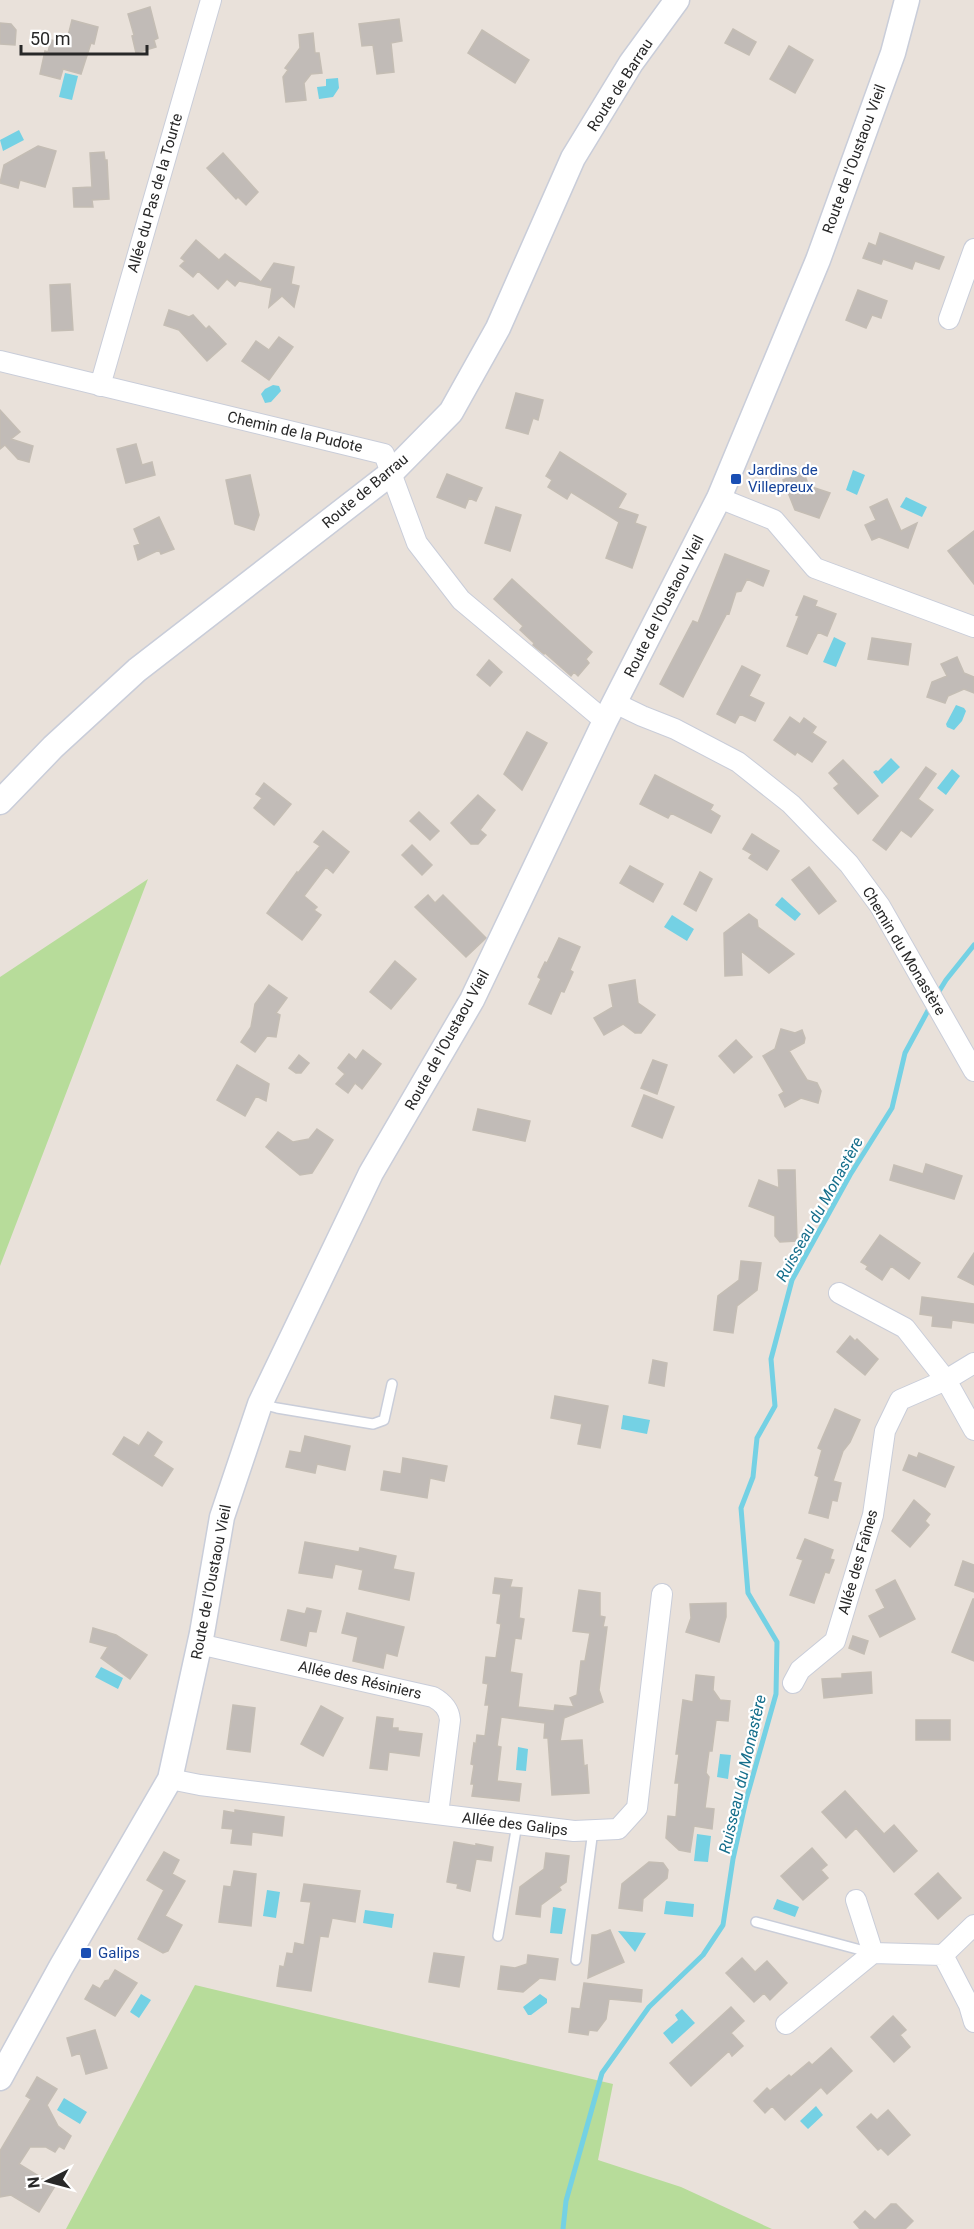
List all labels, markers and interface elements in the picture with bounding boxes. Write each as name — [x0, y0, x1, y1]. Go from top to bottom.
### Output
scale bar — [21, 18, 147, 56]
text: 50 m — [30, 28, 70, 49]
street label: Route de Barrau — [583, 35, 657, 135]
street label: Route de l'Oustaou Vieil — [819, 82, 889, 236]
street label: Allée du Pas de la Tourte — [124, 111, 186, 275]
street label: Chemin de la Pudote — [226, 408, 364, 456]
street label: Route de Barrau — [318, 450, 412, 532]
place label: Jardins de Villepreux — [748, 461, 818, 496]
marker: Jardins de Villepreux — [729, 472, 743, 486]
street label: Route de l'Oustaou Vieil — [620, 532, 708, 680]
street label: Chemin du Monastère — [858, 883, 950, 1019]
street label: Route de l'Oustaou Vieil — [401, 967, 493, 1113]
water label: Ruisseau du Monastère — [772, 1134, 867, 1285]
street label: Route de l'Oustaou Vieil — [187, 1503, 235, 1661]
street label: Allée des Faînes — [834, 1507, 882, 1617]
street label: Allée des Résiniers — [297, 1657, 423, 1703]
water label: Ruisseau du Monastère — [715, 1693, 770, 1855]
street label: Allée des Galips — [461, 1809, 569, 1839]
place label: Galips — [98, 1944, 140, 1962]
marker: Galips — [79, 1946, 93, 1960]
north arrow — [18, 2151, 78, 2211]
text: N — [24, 2176, 44, 2189]

